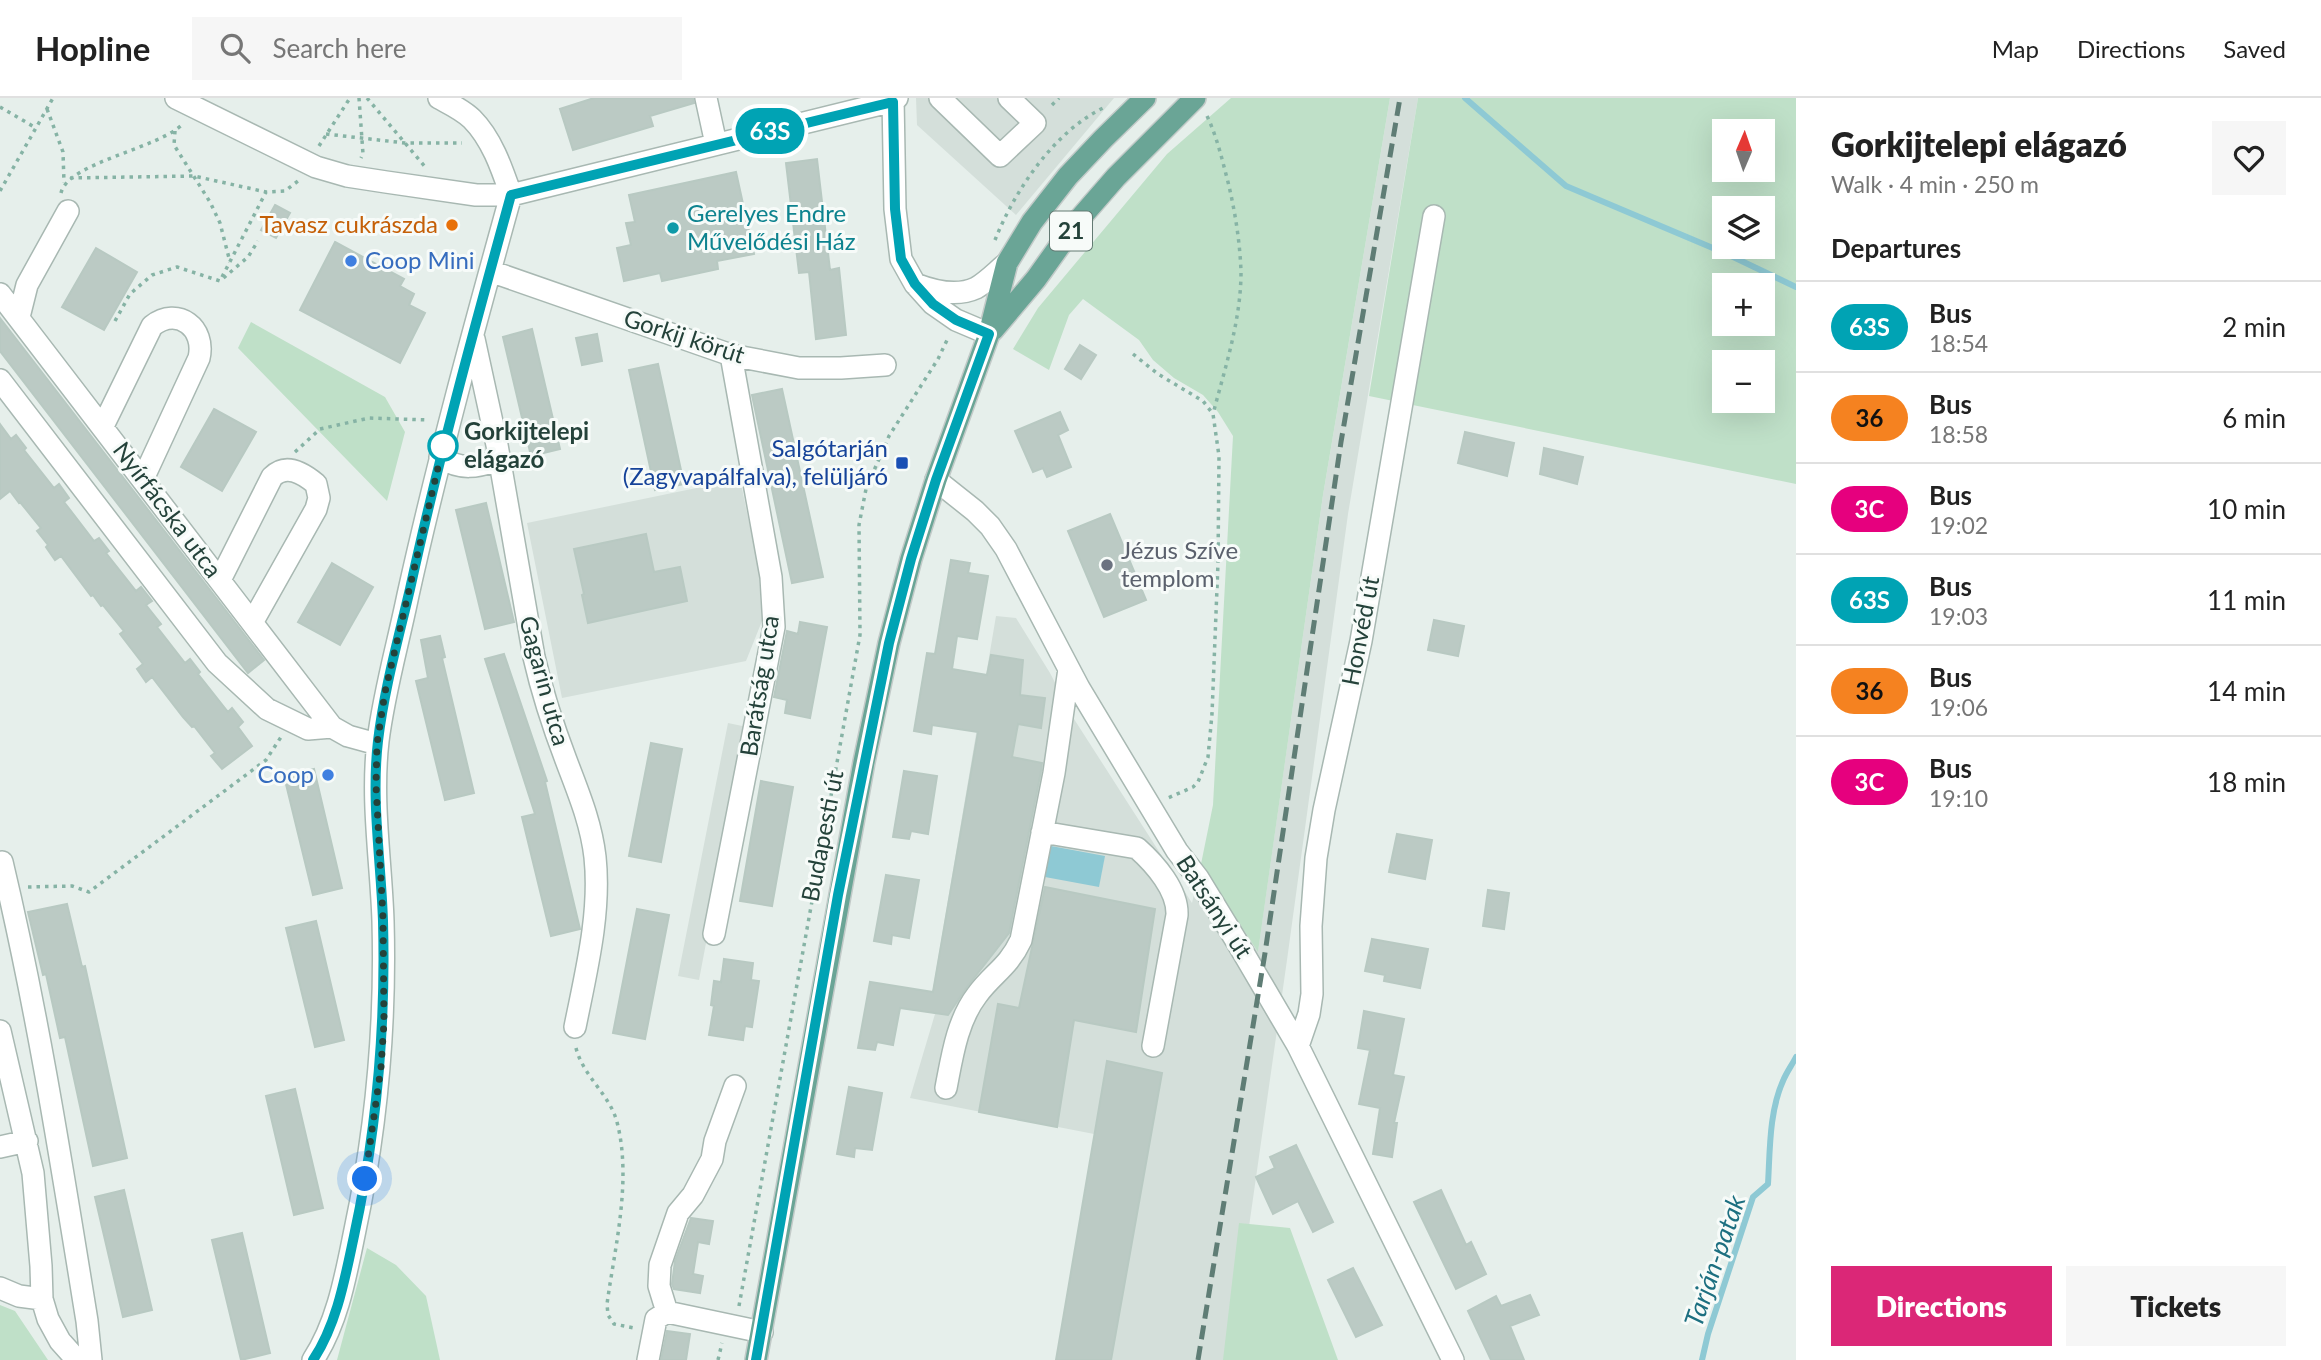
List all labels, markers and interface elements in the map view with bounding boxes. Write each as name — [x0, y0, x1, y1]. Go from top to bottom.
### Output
search box — [192, 17, 682, 80]
text: Hopline — [35, 28, 150, 68]
icon: search — [216, 29, 254, 67]
text: Search here — [272, 32, 407, 64]
text: Map — [1992, 34, 2039, 63]
text: Directions — [2077, 34, 2185, 63]
text: Saved — [2223, 34, 2286, 63]
line badge: 63S — [730, 108, 810, 154]
text: 63S — [749, 116, 791, 145]
north arrow — [1712, 119, 1774, 182]
map controls — [1712, 119, 1775, 413]
button: heart — [2212, 121, 2286, 195]
text: Gorkijtelepi elágazó — [1831, 124, 2127, 164]
text: Walk · 4 min · 250 m — [1831, 170, 2039, 198]
button: layers — [1712, 196, 1775, 259]
place label: Gerelyes Endre Művelődési Ház — [687, 198, 856, 255]
place label: Tavasz cukrászda — [260, 209, 438, 238]
road number: 21 — [1050, 212, 1092, 250]
marker: Tavasz cukrászda — [444, 217, 460, 233]
marker: Gerelyes Endre Művelődési Ház — [665, 220, 681, 236]
text: Departures — [1831, 232, 1961, 264]
place label: Coop Mini — [365, 245, 475, 274]
marker: Coop Mini — [343, 253, 359, 269]
button: + — [1712, 273, 1775, 336]
text: Bus — [1929, 297, 1972, 329]
street label: Gorkij körút — [620, 302, 749, 369]
text: 2 min — [2222, 311, 2286, 343]
text: 63S — [1849, 312, 1890, 341]
text: 18:54 — [1929, 329, 1988, 357]
button: − — [1712, 350, 1775, 413]
text: Bus — [1929, 388, 1972, 420]
text: 6 min — [2222, 402, 2286, 434]
text: 36 — [1856, 403, 1883, 432]
place label: Gorkijtelepi elágazó — [464, 416, 589, 473]
text: 18:58 — [1929, 420, 1988, 448]
marker: Gorkijtelepi elágazó — [428, 431, 458, 461]
place label: Salgótarján (Zagyvapálfalva), felüljáró — [623, 433, 888, 490]
street label: Nyírfácska utca — [108, 435, 229, 583]
marker: Salgótarján (Zagyvapálfalva), felüljáró — [894, 455, 910, 471]
text: Bus — [1929, 479, 1972, 511]
text: 10 min — [2207, 493, 2286, 525]
text: 3C — [1855, 494, 1884, 523]
text: 19:02 — [1929, 511, 1988, 539]
place label: Jézus Szíve templom — [1121, 535, 1238, 592]
marker: Jézus Szíve templom — [1099, 557, 1115, 573]
text: Bus — [1929, 570, 1972, 602]
street label: Honvéd út — [1335, 573, 1384, 688]
text: 11 min — [2207, 584, 2286, 616]
text: 63S — [1849, 585, 1890, 614]
text: 19:03 — [1929, 602, 1988, 630]
street label: Gagarin utca — [514, 613, 577, 749]
street label: Barátság utca — [733, 613, 784, 758]
text: Bus — [1929, 661, 1972, 693]
text: 14 min — [2207, 675, 2286, 707]
text: 36 — [1856, 676, 1883, 705]
text: 19:06 — [1929, 693, 1988, 721]
text: Bus — [1929, 752, 1972, 784]
place label: Coop — [258, 759, 314, 788]
text: 18 min — [2207, 766, 2286, 798]
marker: Coop — [320, 767, 336, 783]
street label: Budapesti út — [795, 767, 849, 904]
text: 3C — [1855, 767, 1884, 796]
text: 19:10 — [1929, 784, 1988, 812]
street label: Batsányi út — [1171, 849, 1260, 964]
your location — [347, 1161, 382, 1196]
water label: Tarján-patak — [1677, 1190, 1752, 1331]
button: Directions — [1831, 1266, 2052, 1346]
button: Tickets — [2066, 1266, 2286, 1346]

